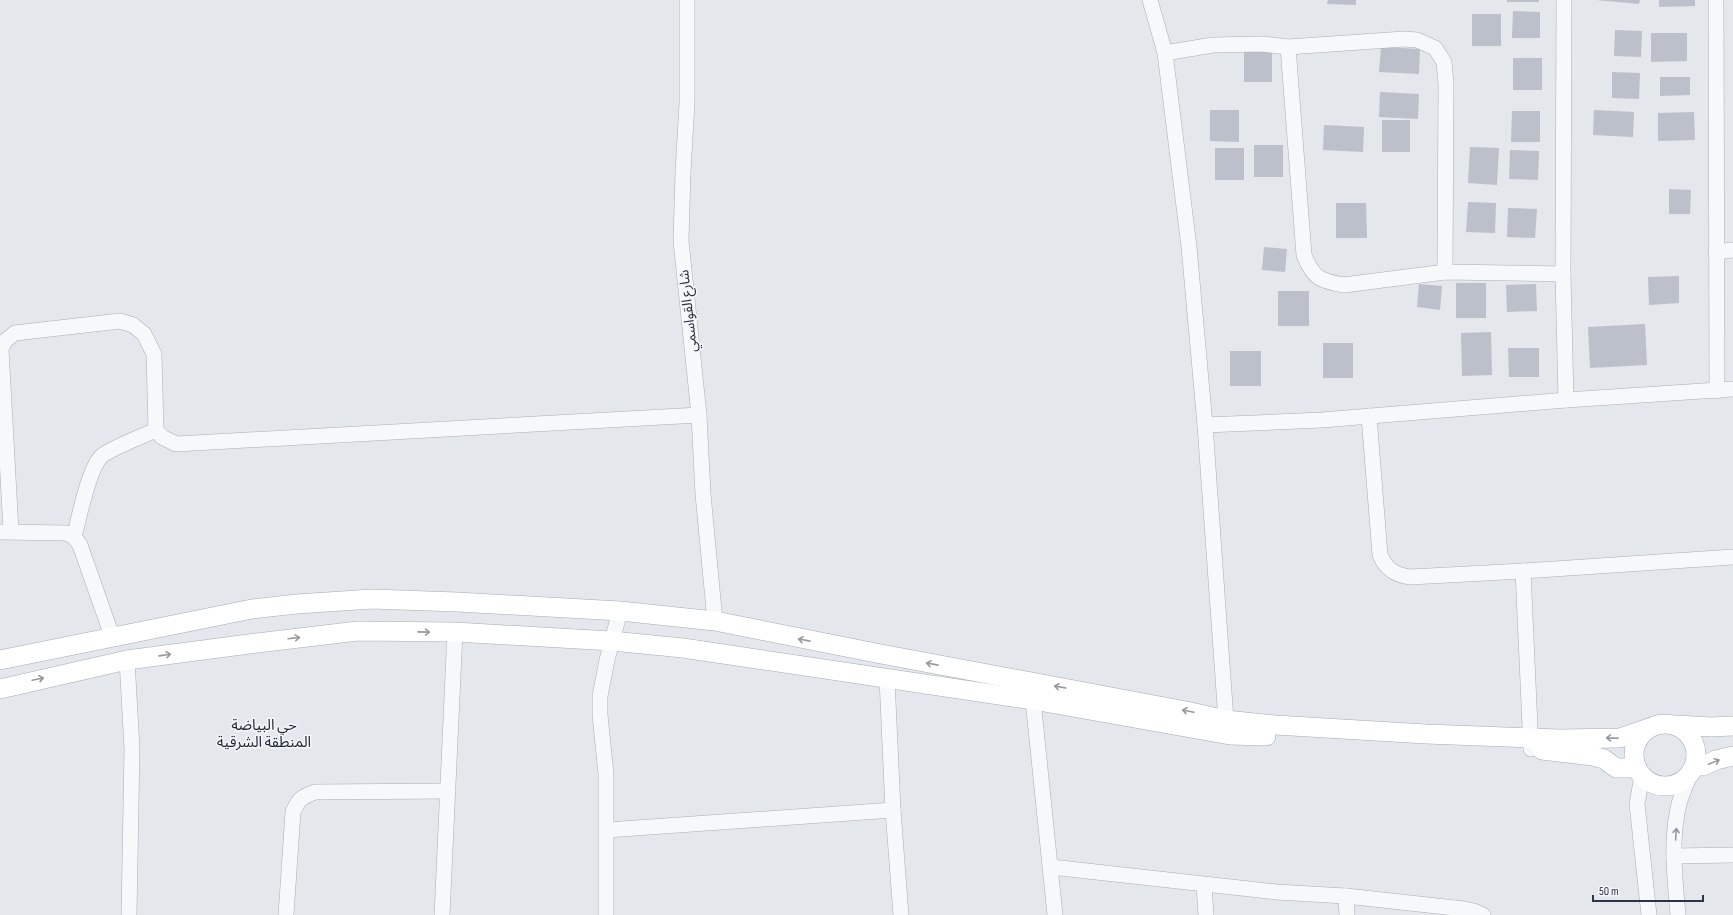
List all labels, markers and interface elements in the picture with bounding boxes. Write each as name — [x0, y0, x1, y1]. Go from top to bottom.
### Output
street label: شارع القواسمي — [675, 269, 703, 353]
one-way arrow — [417, 628, 430, 636]
one-way arrow — [287, 635, 300, 642]
one-way arrow — [798, 635, 811, 643]
one-way arrow — [158, 651, 171, 659]
one-way arrow — [926, 659, 939, 667]
one-way arrow — [31, 675, 44, 683]
one-way arrow — [1054, 683, 1067, 691]
one-way arrow — [1181, 707, 1194, 715]
district label: حي البياضة المنطقة الشرقية — [217, 716, 311, 752]
one-way arrow — [1606, 734, 1619, 742]
one-way arrow — [1707, 757, 1719, 765]
one-way arrow — [1672, 828, 1679, 841]
scale bar — [1593, 877, 1703, 903]
text: 50 m — [1599, 884, 1619, 899]

